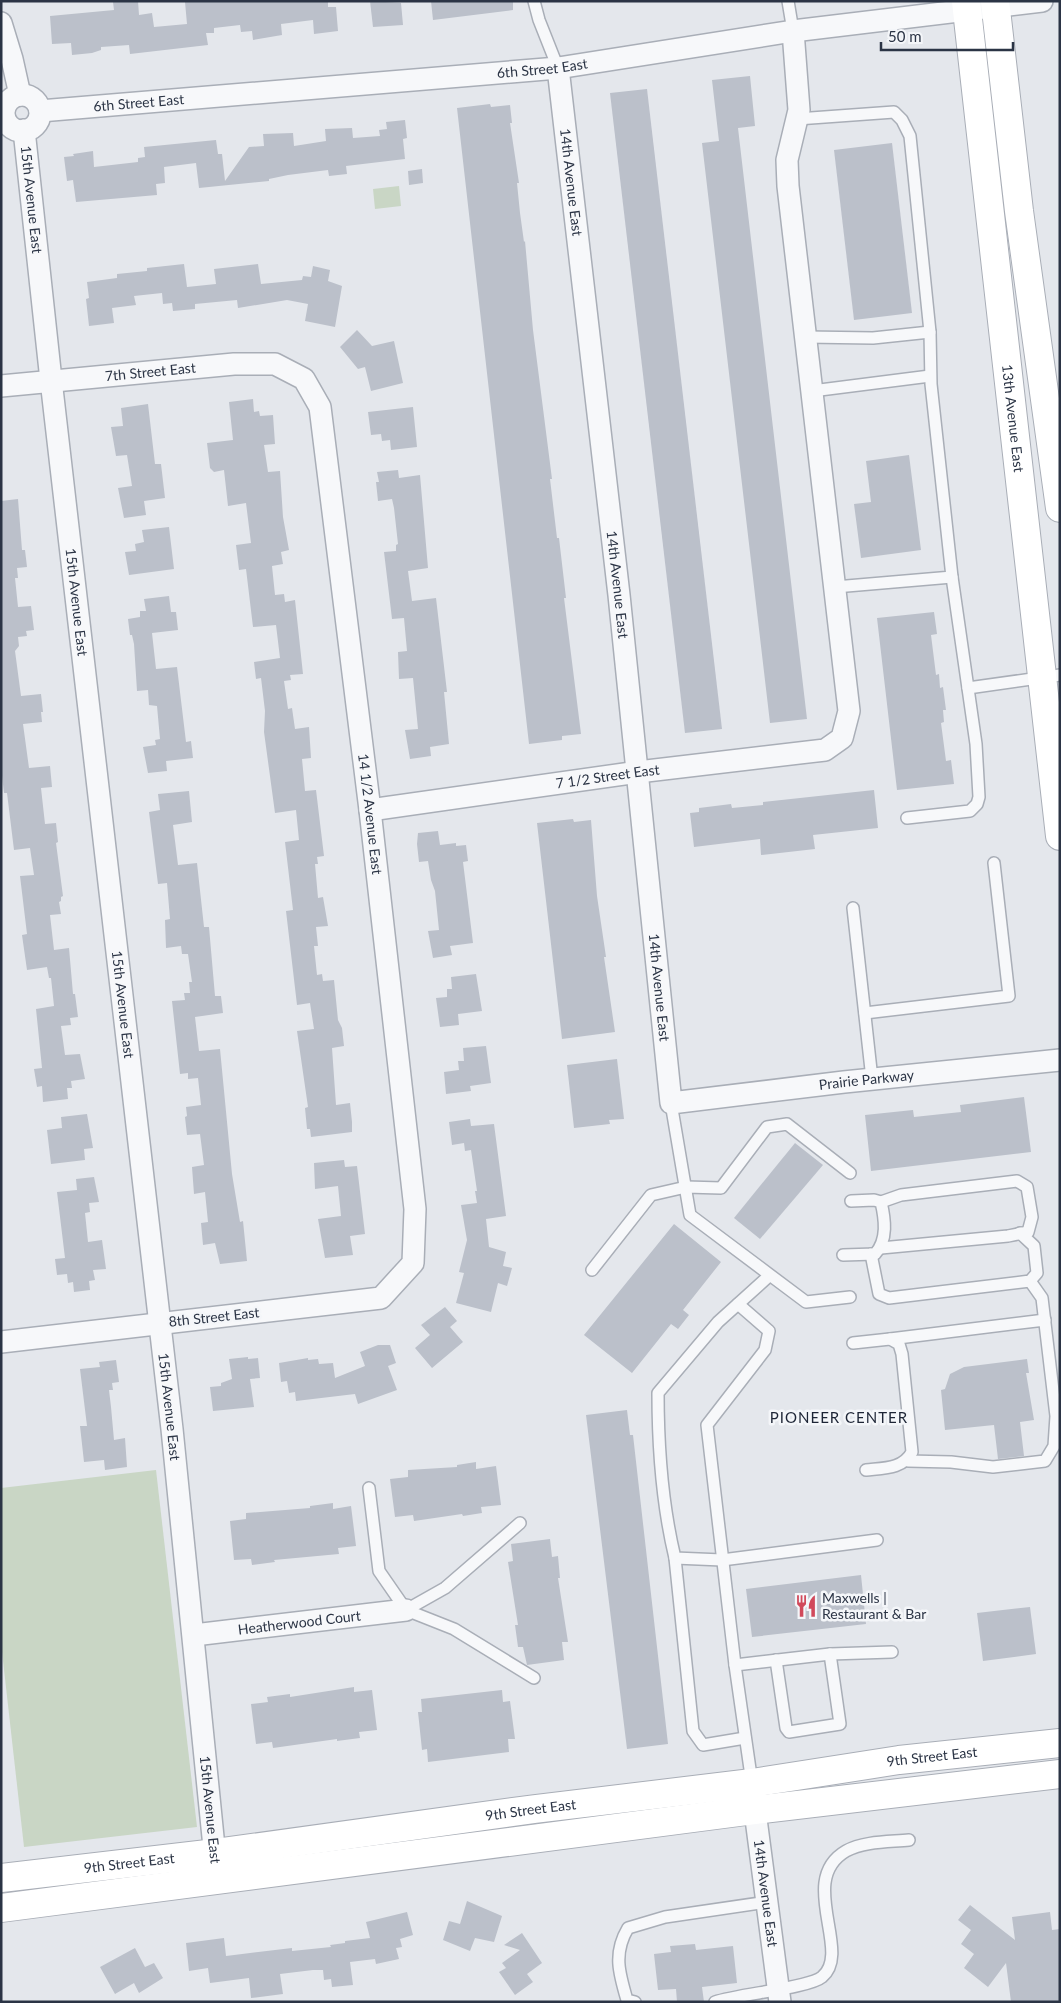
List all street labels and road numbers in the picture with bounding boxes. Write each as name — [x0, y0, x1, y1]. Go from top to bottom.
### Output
street label: 6th Street East — [496, 54, 589, 81]
street label: 6th Street East — [93, 90, 185, 115]
street label: 14th Avenue East — [557, 127, 586, 237]
street label: 15th Avenue East — [18, 145, 46, 254]
street label: 7th Street East — [104, 359, 196, 384]
street label: 13th Avenue East — [999, 364, 1028, 473]
street label: 14th Avenue East — [604, 530, 632, 639]
street label: 15th Avenue East — [62, 547, 92, 657]
street label: 14 1/2 Avenue East — [355, 752, 386, 875]
street label: 7 1/2 Street East — [555, 761, 660, 792]
street label: 14th Avenue East — [646, 933, 674, 1042]
street label: 15th Avenue East — [109, 950, 138, 1059]
street label: Prairie Parkway — [818, 1066, 915, 1093]
street label: 8th Street East — [168, 1303, 260, 1330]
street label: 15th Avenue East — [155, 1352, 184, 1461]
street label: Heatherwood Court — [237, 1606, 362, 1638]
street label: 9th Street East — [885, 1743, 978, 1770]
street label: 15th Avenue East — [197, 1755, 225, 1864]
street label: 9th Street East — [484, 1795, 577, 1824]
street label: 14th Avenue East — [751, 1838, 782, 1948]
street label: 9th Street East — [83, 1849, 175, 1876]

